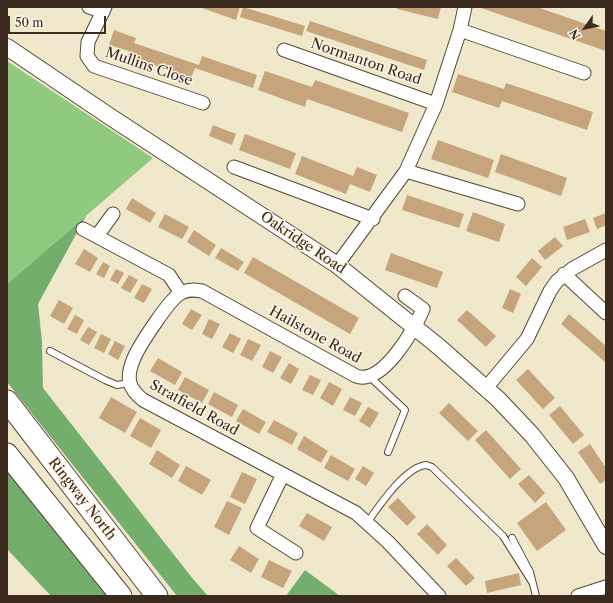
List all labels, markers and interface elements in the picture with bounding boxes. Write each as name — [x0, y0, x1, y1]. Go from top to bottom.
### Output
scale bar — [10, 8, 108, 34]
north arrow — [565, 8, 605, 48]
text: 50 m — [15, 15, 44, 30]
text: N — [566, 27, 583, 42]
street label: Normanton Road — [309, 35, 423, 89]
street label: Mullins Close — [103, 44, 195, 90]
street label: Oakridge Road — [257, 208, 349, 278]
street label: Hailstone Road — [266, 303, 364, 367]
street label: Stratfield Road — [147, 377, 241, 439]
street label: Ringway North — [45, 455, 119, 543]

